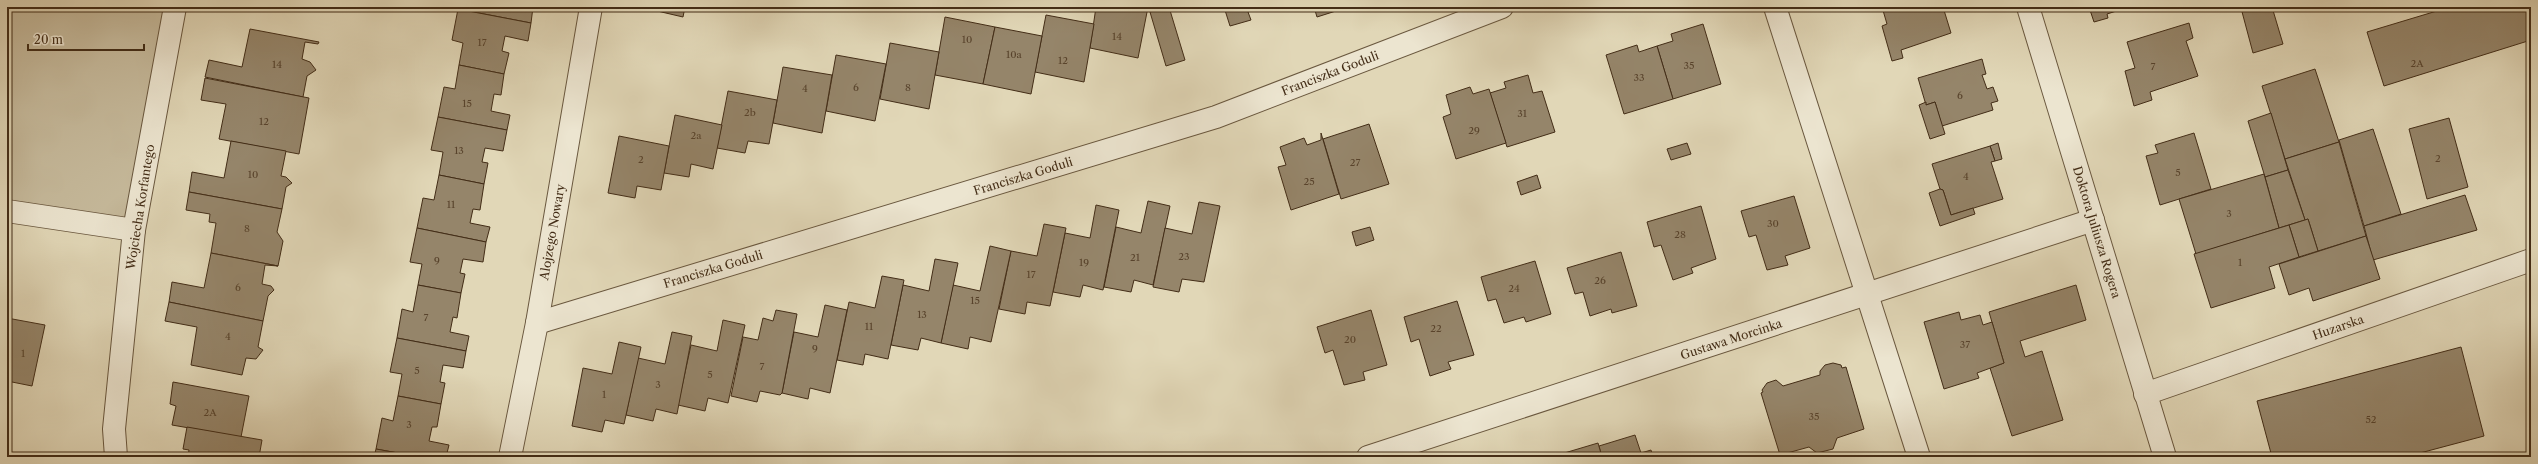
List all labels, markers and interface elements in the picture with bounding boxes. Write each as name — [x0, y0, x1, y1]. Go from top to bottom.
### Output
scale bar — [28, 26, 144, 52]
house number: 14 — [1112, 30, 1122, 43]
text: 20 m — [34, 32, 63, 47]
house number: 10 — [962, 33, 972, 46]
house number: 17 — [477, 36, 487, 49]
street label: Franciszka Goduli — [1279, 47, 1381, 98]
house number: 10a — [1006, 48, 1023, 61]
house number: 12 — [1058, 54, 1068, 67]
house number: 2A — [2410, 57, 2424, 70]
house number: 14 — [272, 58, 282, 71]
house number: 35 — [1684, 59, 1694, 72]
house number: 7 — [2151, 60, 2156, 73]
house number: 33 — [1633, 71, 1645, 84]
house number: 6 — [853, 81, 859, 94]
house number: 8 — [905, 81, 911, 94]
house number: 4 — [802, 82, 808, 95]
house number: 6 — [1957, 89, 1963, 102]
house number: 15 — [462, 97, 472, 110]
house number: 2b — [744, 106, 756, 119]
house number: 31 — [1517, 107, 1528, 120]
house number: 12 — [259, 115, 269, 128]
house number: 29 — [1468, 124, 1480, 137]
house number: 2a — [690, 129, 702, 142]
street label: Wojciecha Korfantego — [123, 143, 157, 272]
house number: 13 — [454, 144, 464, 157]
house number: 2 — [2435, 152, 2441, 165]
house number: 2 — [638, 153, 644, 166]
street label: Franciszka Goduli — [972, 154, 1075, 198]
house number: 27 — [1350, 156, 1360, 169]
street label: Doktora Juliusza Rogera — [2070, 164, 2124, 300]
house number: 5 — [2175, 166, 2181, 179]
house number: 10 — [248, 168, 258, 181]
house number: 4 — [1963, 170, 1969, 183]
house number: 25 — [1303, 175, 1315, 188]
street label: Alojzego Nowary — [536, 183, 568, 282]
house number: 11 — [447, 198, 456, 211]
house number: 3 — [2226, 207, 2232, 220]
house number: 30 — [1767, 217, 1779, 230]
house number: 8 — [244, 222, 250, 235]
house number: 28 — [1674, 228, 1686, 241]
street label: Franciszka Goduli — [662, 247, 765, 291]
house number: 23 — [1178, 250, 1190, 263]
house number: 21 — [1130, 251, 1141, 264]
house number: 9 — [434, 254, 440, 267]
house number: 19 — [1079, 256, 1089, 269]
house number: 1 — [2238, 256, 2243, 269]
house number: 17 — [1026, 268, 1036, 281]
house number: 26 — [1594, 274, 1606, 287]
house number: 6 — [235, 281, 241, 294]
house number: 24 — [1508, 282, 1520, 295]
house number: 15 — [970, 294, 980, 307]
house number: 13 — [917, 308, 927, 321]
house number: 7 — [424, 311, 429, 324]
street label: Huzarska — [2310, 311, 2366, 343]
street label: Gustawa Morcinka — [1678, 315, 1784, 363]
house number: 11 — [865, 320, 874, 333]
house number: 22 — [1430, 322, 1442, 335]
house number: 4 — [225, 330, 231, 343]
house number: 20 — [1344, 333, 1356, 346]
house number: 37 — [1960, 338, 1970, 351]
house number: 9 — [812, 342, 818, 355]
house number: 1 — [21, 347, 26, 360]
house number: 7 — [760, 360, 765, 373]
house number: 5 — [414, 364, 420, 377]
house number: 5 — [707, 368, 713, 381]
house number: 3 — [655, 378, 661, 391]
house number: 1 — [602, 388, 607, 401]
house number: 2A — [203, 406, 217, 419]
house number: 35 — [1809, 410, 1819, 423]
house number: 52 — [2365, 413, 2377, 426]
house number: 3 — [406, 418, 412, 431]

